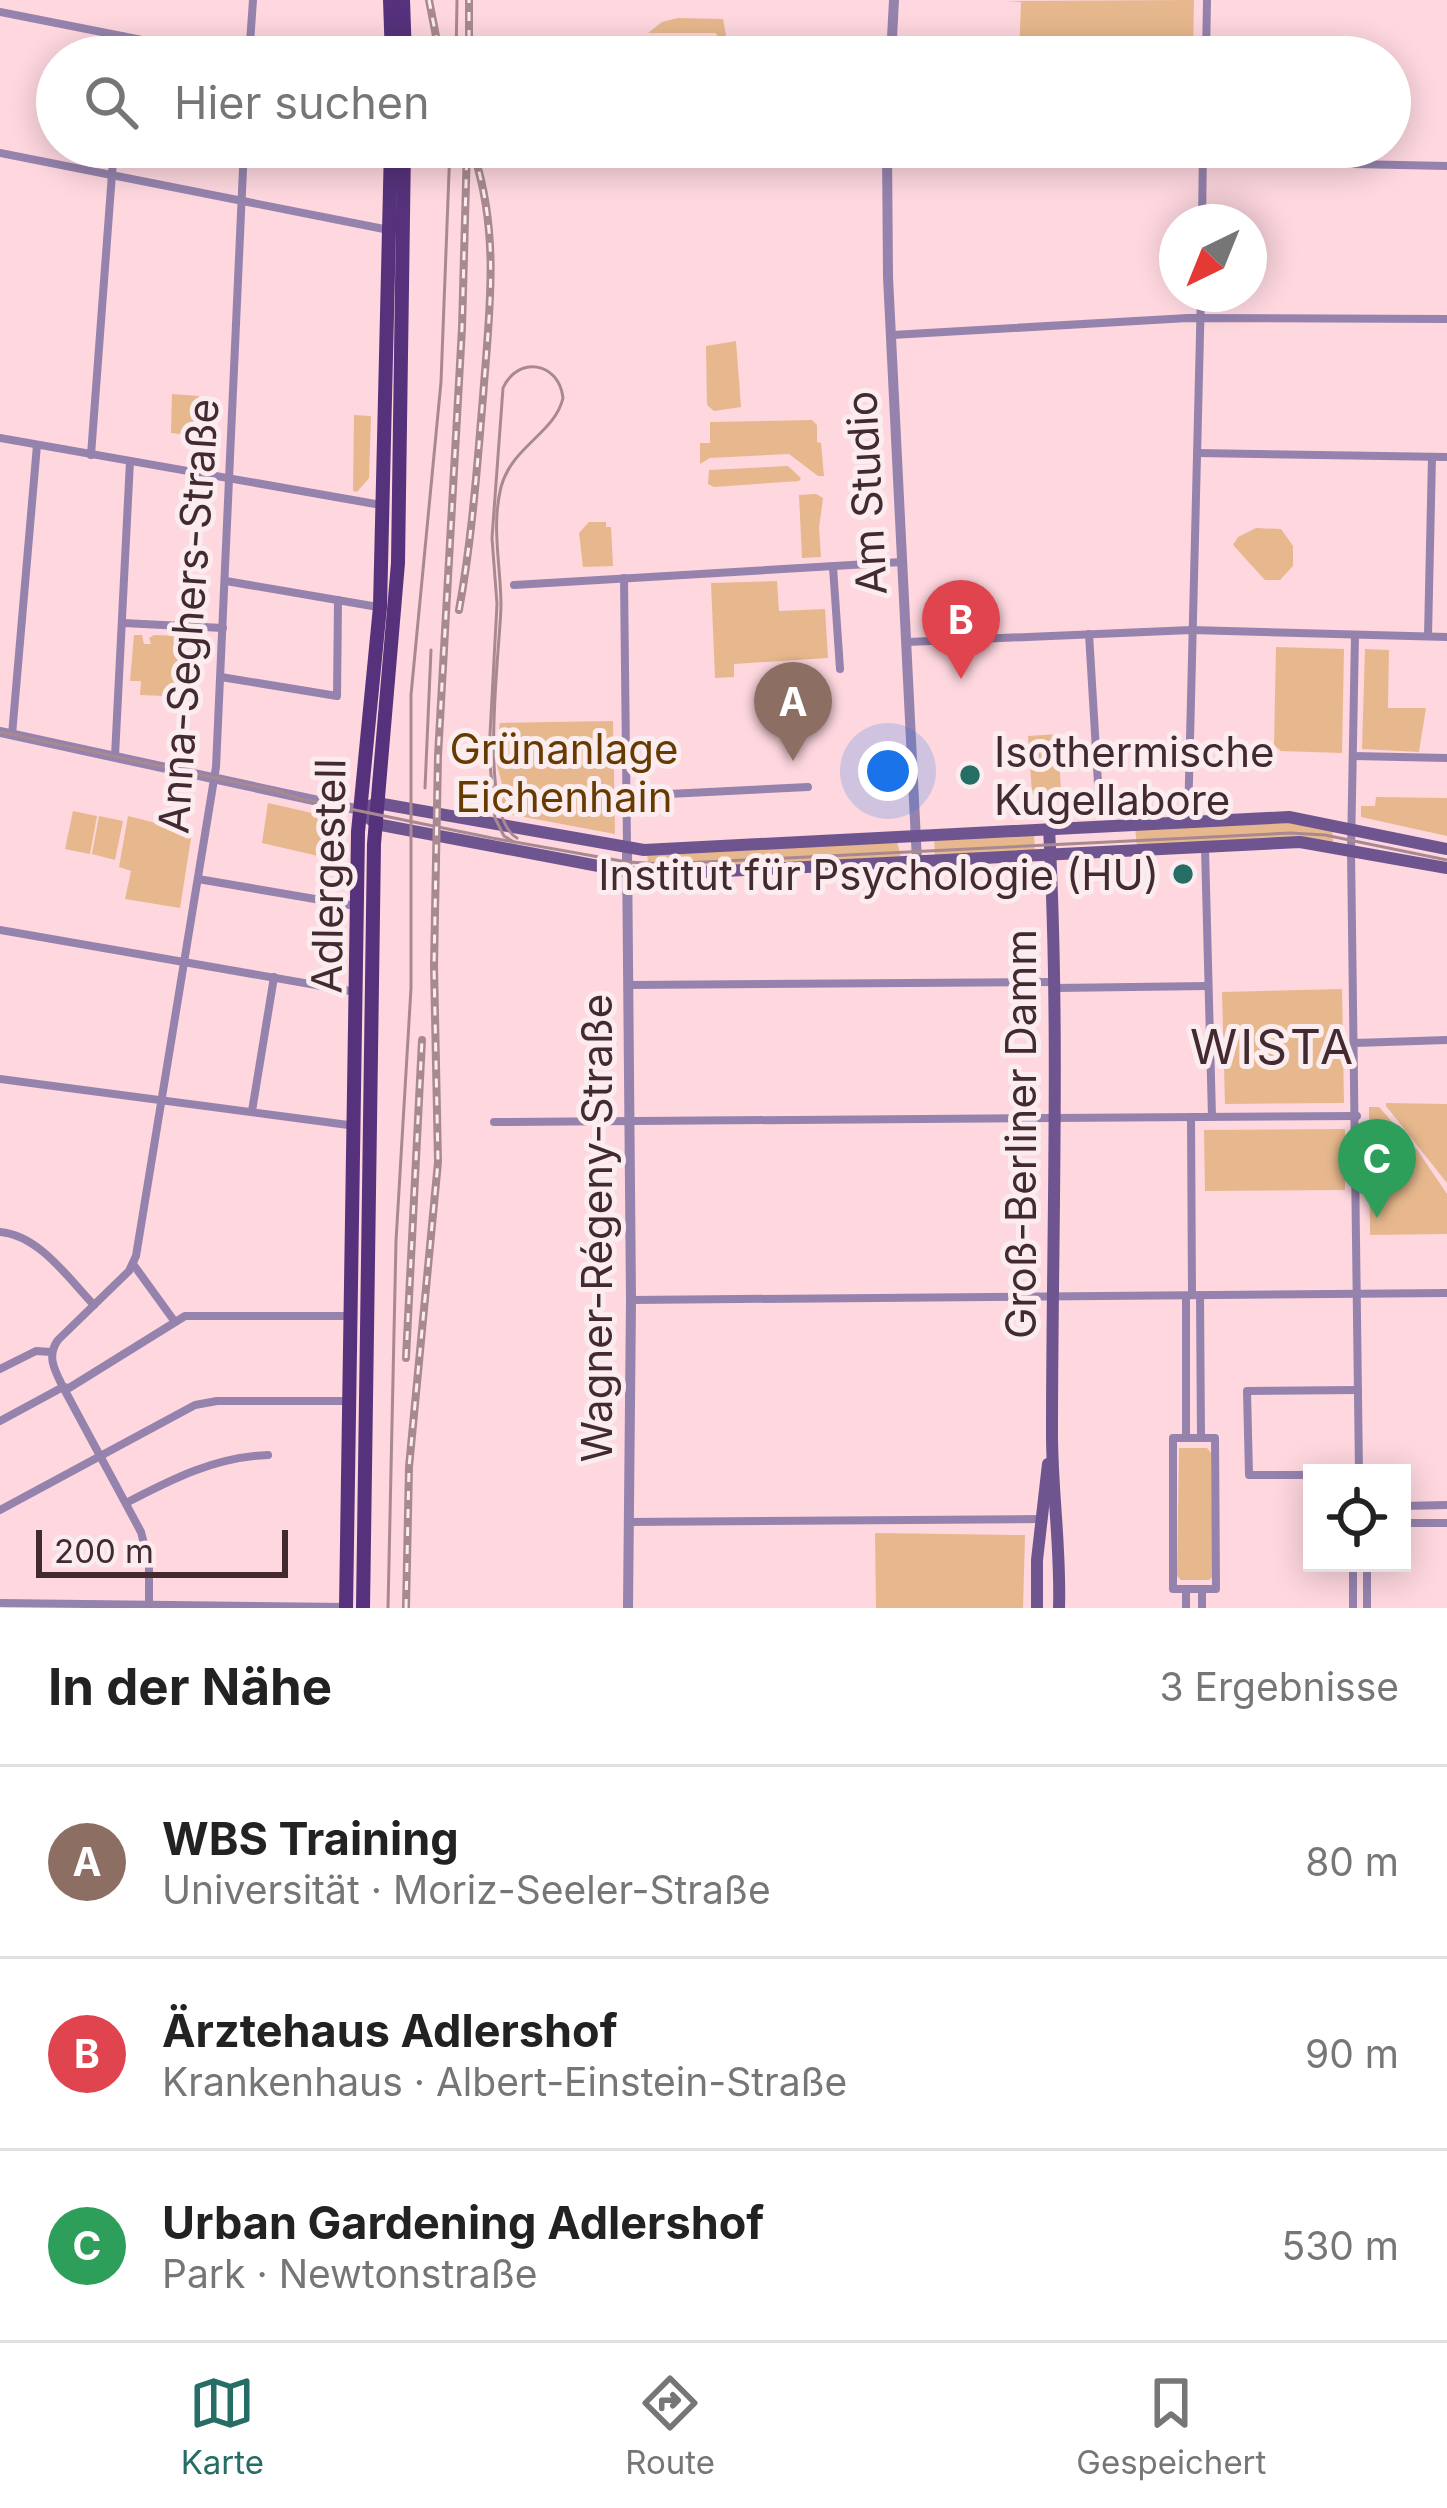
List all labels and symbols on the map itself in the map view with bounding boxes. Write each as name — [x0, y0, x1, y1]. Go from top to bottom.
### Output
north arrow — [1159, 204, 1267, 312]
street label: Am Studio — [835, 390, 897, 596]
street label: Anna-Seghers-Straße — [147, 397, 229, 835]
pin: B — [922, 580, 1000, 679]
pin: A — [754, 662, 832, 761]
park label: Grünanlage Eichenhain — [449, 723, 679, 822]
place label: Isothermische Kugellabore — [994, 726, 1275, 825]
your location — [858, 741, 918, 801]
street label: Adlergestell — [300, 758, 356, 994]
marker: Isothermische Kugellabore — [957, 762, 983, 788]
place label: Institut für Psychologie (HU) — [598, 849, 1159, 900]
marker: Institut für Psychologie (HU) — [1170, 861, 1196, 887]
street label: Groß-Berliner Damm — [995, 929, 1046, 1339]
street label: Wagner-Régeny-Straße — [571, 994, 622, 1462]
district label: WISTA — [1190, 1017, 1356, 1076]
pin: C — [1338, 1119, 1416, 1218]
scale bar — [36, 1524, 288, 1577]

